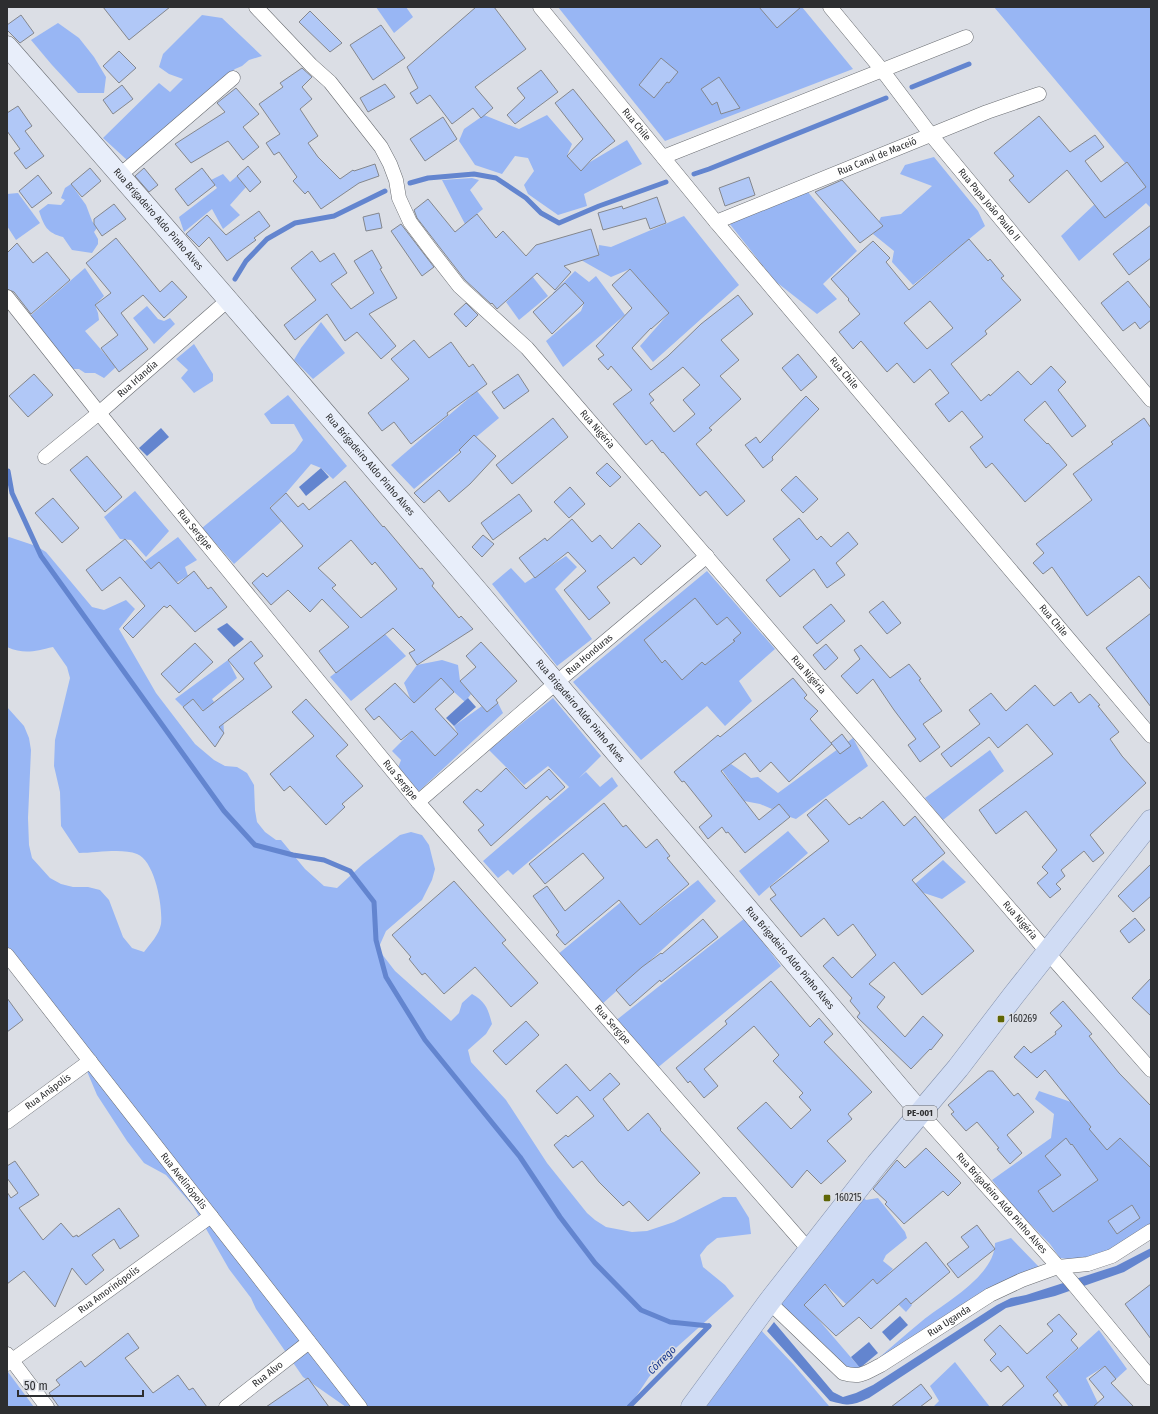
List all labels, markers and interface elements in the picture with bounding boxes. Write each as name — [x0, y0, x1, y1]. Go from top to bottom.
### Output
street label: Rua Chile — [620, 106, 653, 143]
street label: Rua Canal de Maceió — [836, 135, 919, 178]
street label: Rua Brigadeiro Aldo Pinho Alves — [111, 166, 206, 273]
street label: Rua Papa João Paulo II — [955, 166, 1023, 244]
street label: Rua Chile — [827, 355, 861, 392]
street label: Rua Irlandia — [115, 358, 160, 400]
street label: Rua Nigéria — [577, 408, 617, 451]
street label: Rua Brigadeiro Aldo Pinho Alves — [323, 411, 417, 518]
street label: Rua Sergipe — [175, 507, 215, 552]
street label: Rua Chile — [1036, 602, 1070, 639]
street label: Rua Honduras — [564, 632, 615, 678]
street label: Rua Nigéria — [789, 653, 828, 697]
street label: Rua Brigadeiro Aldo Pinho Alves — [533, 657, 627, 765]
street label: Rua Sergipe — [380, 758, 420, 803]
street label: Rua Nigéria — [1000, 899, 1040, 942]
street label: Rua Brigadeiro Aldo Pinho Alves — [743, 904, 837, 1012]
street label: Rua Sergipe — [592, 1003, 633, 1047]
place label: 160269 — [1009, 1013, 1037, 1025]
marker: 160269 — [996, 1014, 1006, 1024]
street label: Rua Anápolis — [23, 1071, 73, 1112]
road number: PE-001 — [903, 1106, 937, 1120]
street label: Rua Brigadeiro Aldo Pinho Alves — [954, 1150, 1050, 1256]
street label: Rua Avelinópolis — [158, 1151, 209, 1212]
place label: 160215 — [835, 1192, 862, 1204]
marker: 160215 — [822, 1193, 832, 1203]
street label: Rua Amorinópolis — [76, 1264, 142, 1316]
street label: Rua Uganda — [925, 1303, 973, 1339]
water label: Córrego — [645, 1343, 679, 1377]
street label: Rua Alvo — [250, 1359, 285, 1390]
scale bar — [18, 1372, 143, 1398]
text: 50 m — [24, 1379, 48, 1393]

